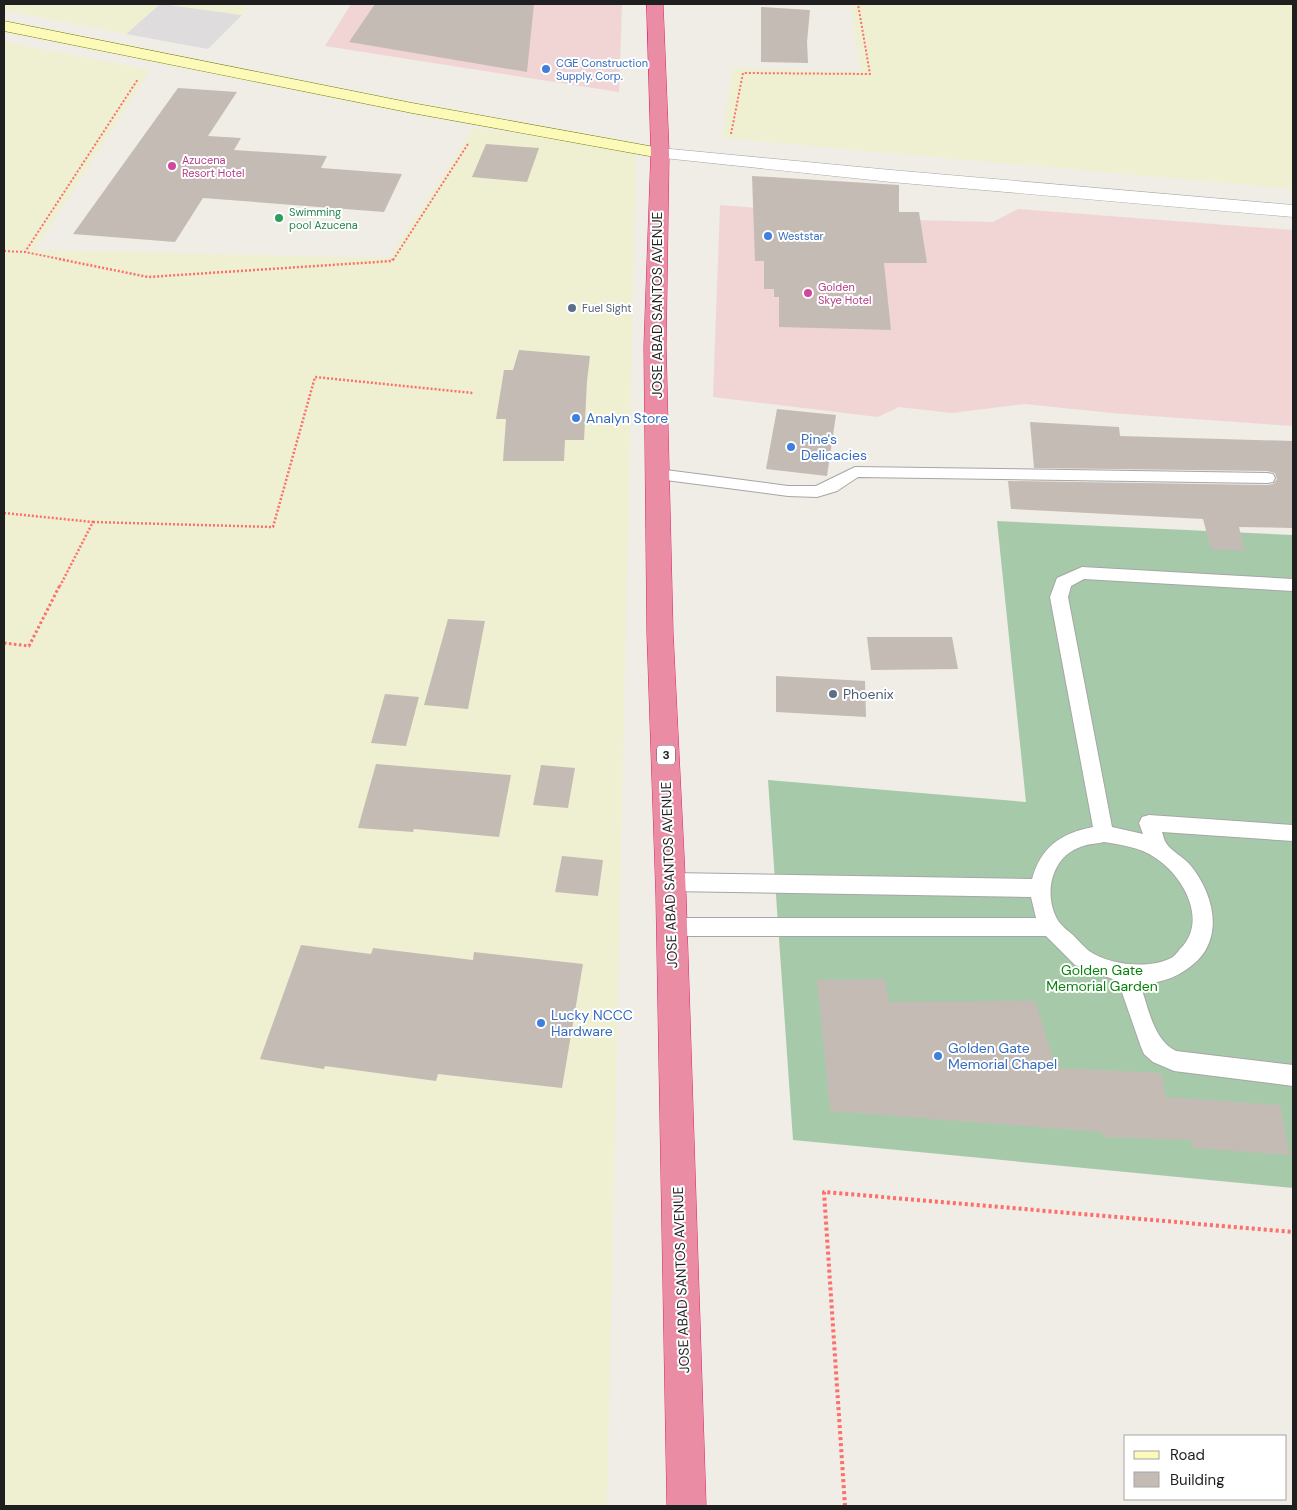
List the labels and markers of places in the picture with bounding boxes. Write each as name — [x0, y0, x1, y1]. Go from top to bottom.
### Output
place label: CGE Construction Supply. Corp. — [556, 56, 648, 83]
marker: CGE Construction Supply. Corp. — [540, 63, 552, 75]
place label: Azucena Resort Hotel — [182, 153, 244, 180]
marker: Azucena Resort Hotel — [166, 160, 178, 172]
place label: Swimming pool Azucena — [289, 205, 358, 232]
marker: Swimming pool Azucena — [273, 212, 285, 224]
place label: Weststar — [778, 229, 824, 243]
marker: Weststar — [762, 230, 774, 242]
place label: Golden Skye Hotel — [818, 280, 871, 307]
marker: Golden Skye Hotel — [802, 287, 814, 299]
place label: Fuel Sight — [582, 301, 632, 315]
marker: Fuel Sight — [566, 302, 578, 314]
place label: Analyn Store — [586, 409, 668, 427]
marker: Analyn Store — [570, 412, 582, 424]
place label: Pine's Delicacies — [801, 430, 867, 464]
marker: Pine's Delicacies — [785, 441, 797, 453]
place label: Phoenix — [843, 685, 894, 703]
marker: Phoenix — [827, 688, 839, 700]
place label: Lucky NCCC Hardware — [551, 1006, 633, 1040]
marker: Lucky NCCC Hardware — [535, 1017, 547, 1029]
place label: Golden Gate Memorial Chapel — [948, 1039, 1057, 1073]
marker: Golden Gate Memorial Chapel — [932, 1050, 944, 1062]

